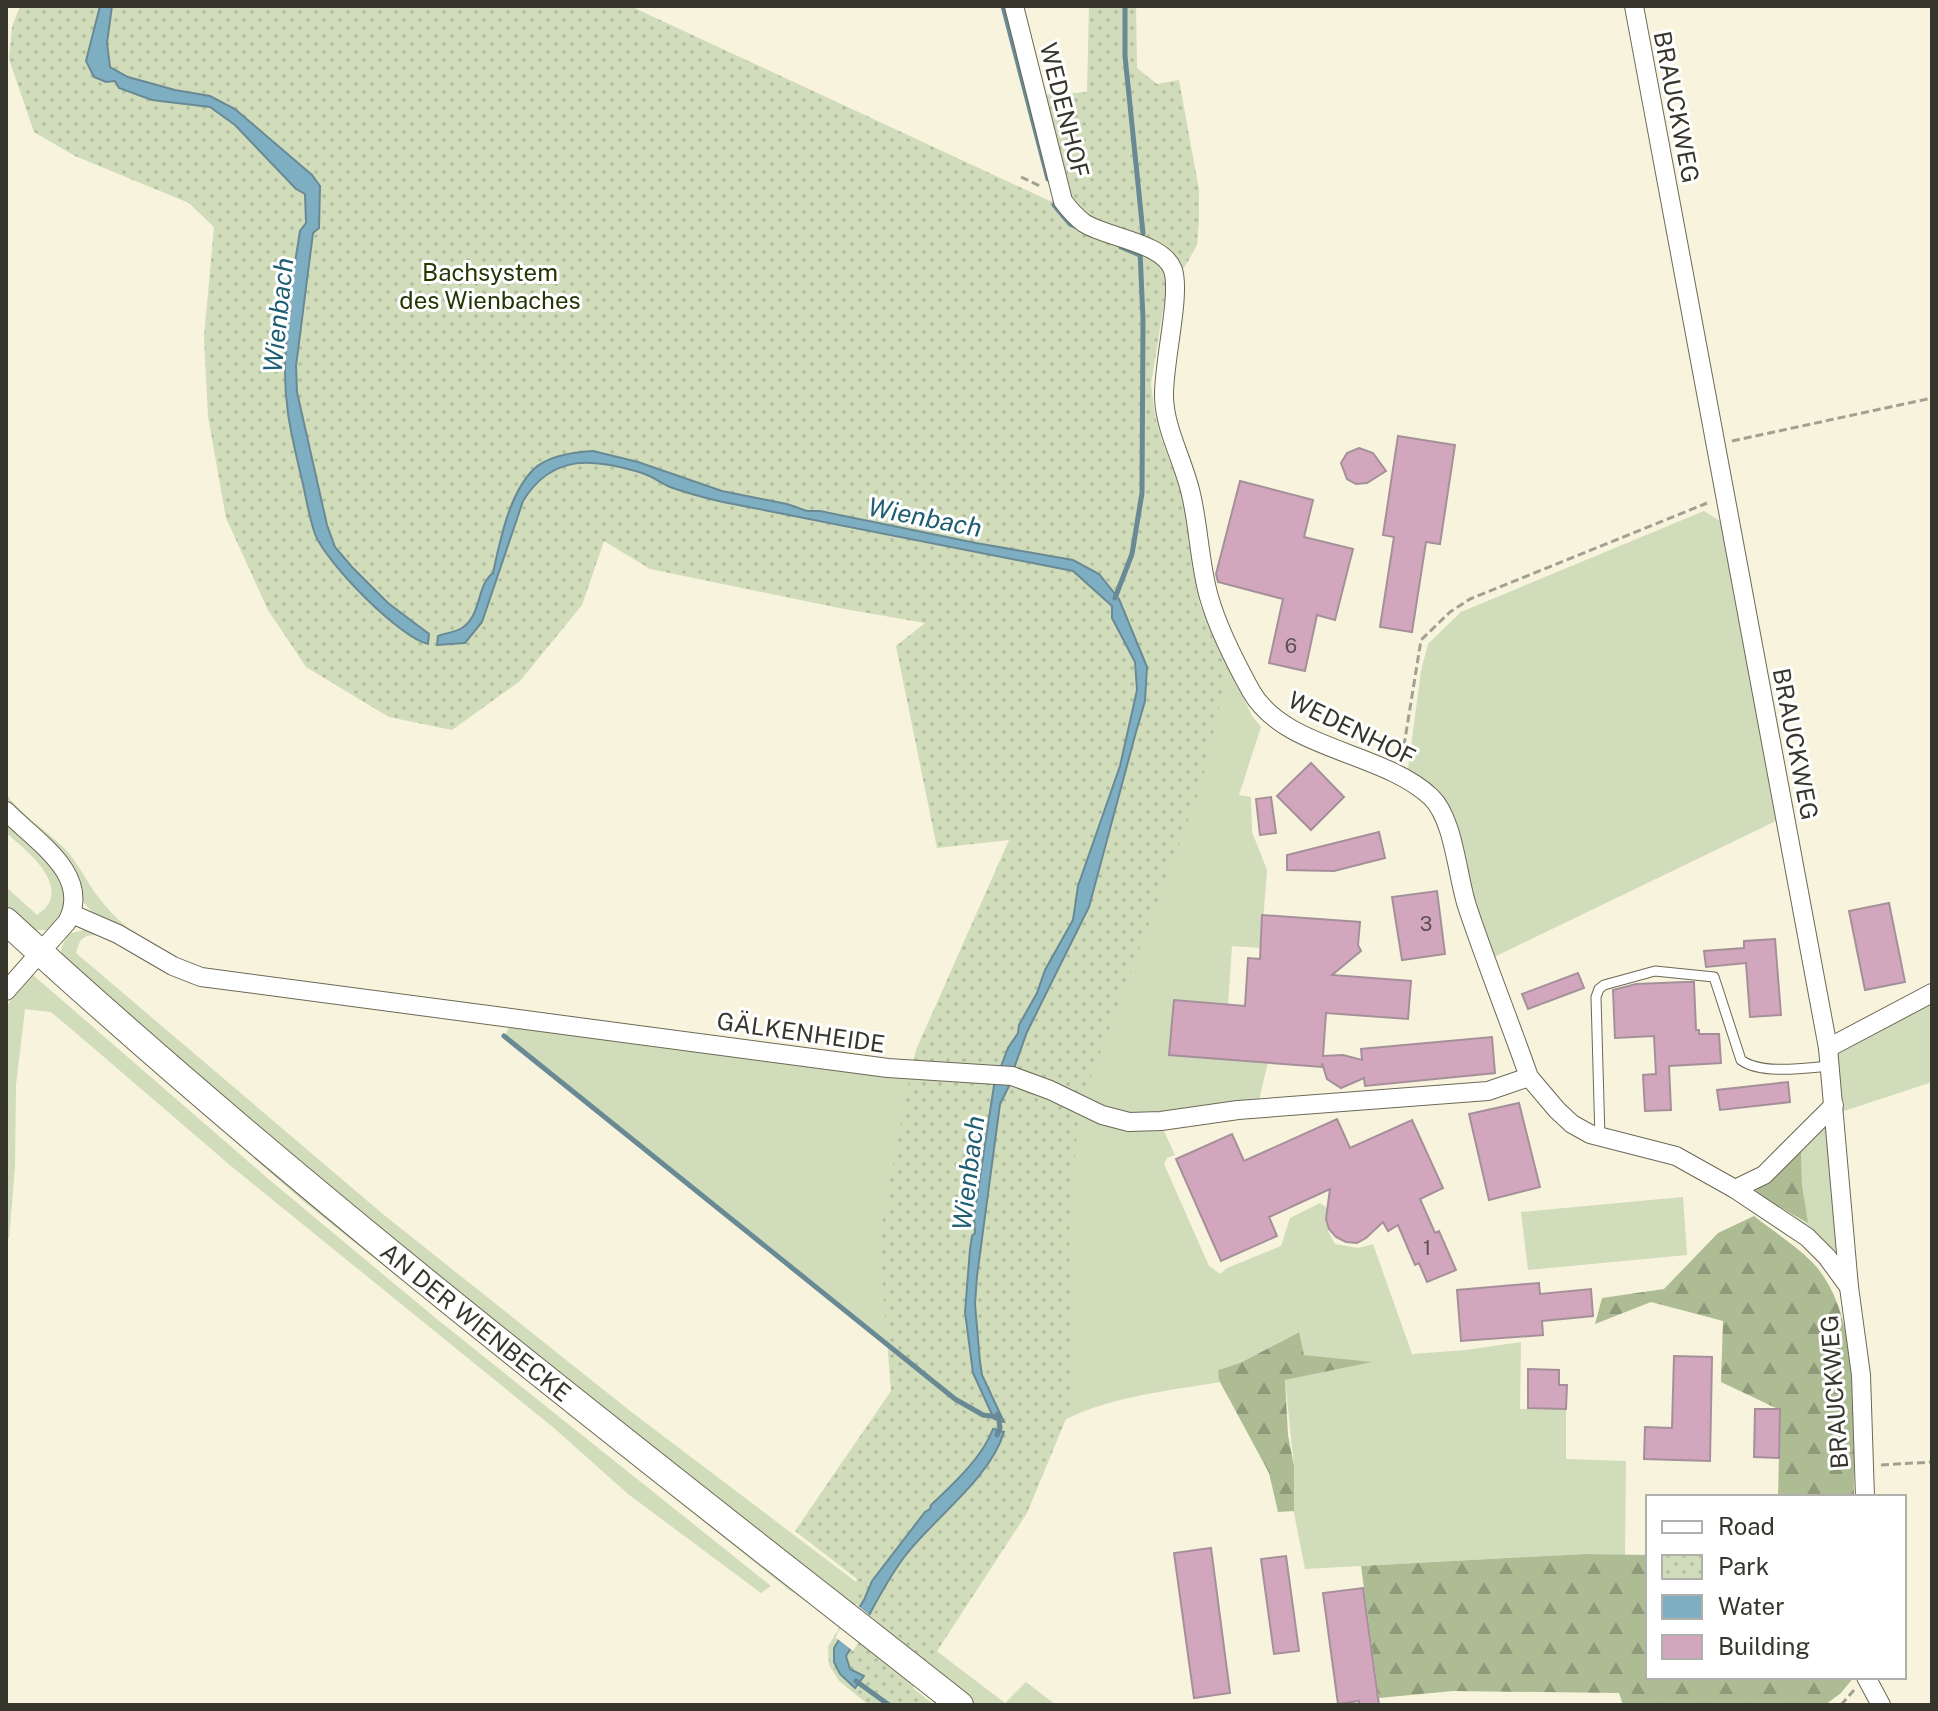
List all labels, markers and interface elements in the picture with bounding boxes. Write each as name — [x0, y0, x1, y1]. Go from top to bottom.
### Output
street label: BRAUCKWEG — [1649, 29, 1705, 185]
street label: WEDENHOF — [1035, 40, 1095, 180]
water label: Wienbach — [257, 256, 299, 374]
park label: Bachsystem des Wienbaches — [399, 258, 581, 314]
water label: Wienbach — [865, 491, 985, 543]
house number: 6 — [1285, 634, 1297, 658]
street label: BRAUCKWEG — [1768, 666, 1824, 822]
street label: WEDENHOF — [1284, 685, 1420, 771]
house number: 3 — [1420, 912, 1432, 936]
street label: GÄLKENHEIDE — [715, 1006, 887, 1058]
water label: Wienbach — [946, 1114, 990, 1232]
house number: 1 — [1423, 1236, 1431, 1260]
street label: AN DER WIENBECKE — [375, 1237, 577, 1407]
street label: BRAUCKWEG — [1815, 1314, 1853, 1470]
legend — [1646, 1495, 1906, 1679]
text: Road — [1718, 1512, 1775, 1540]
text: Park — [1718, 1552, 1769, 1580]
text: Water — [1718, 1592, 1785, 1620]
text: Building — [1718, 1632, 1810, 1660]

